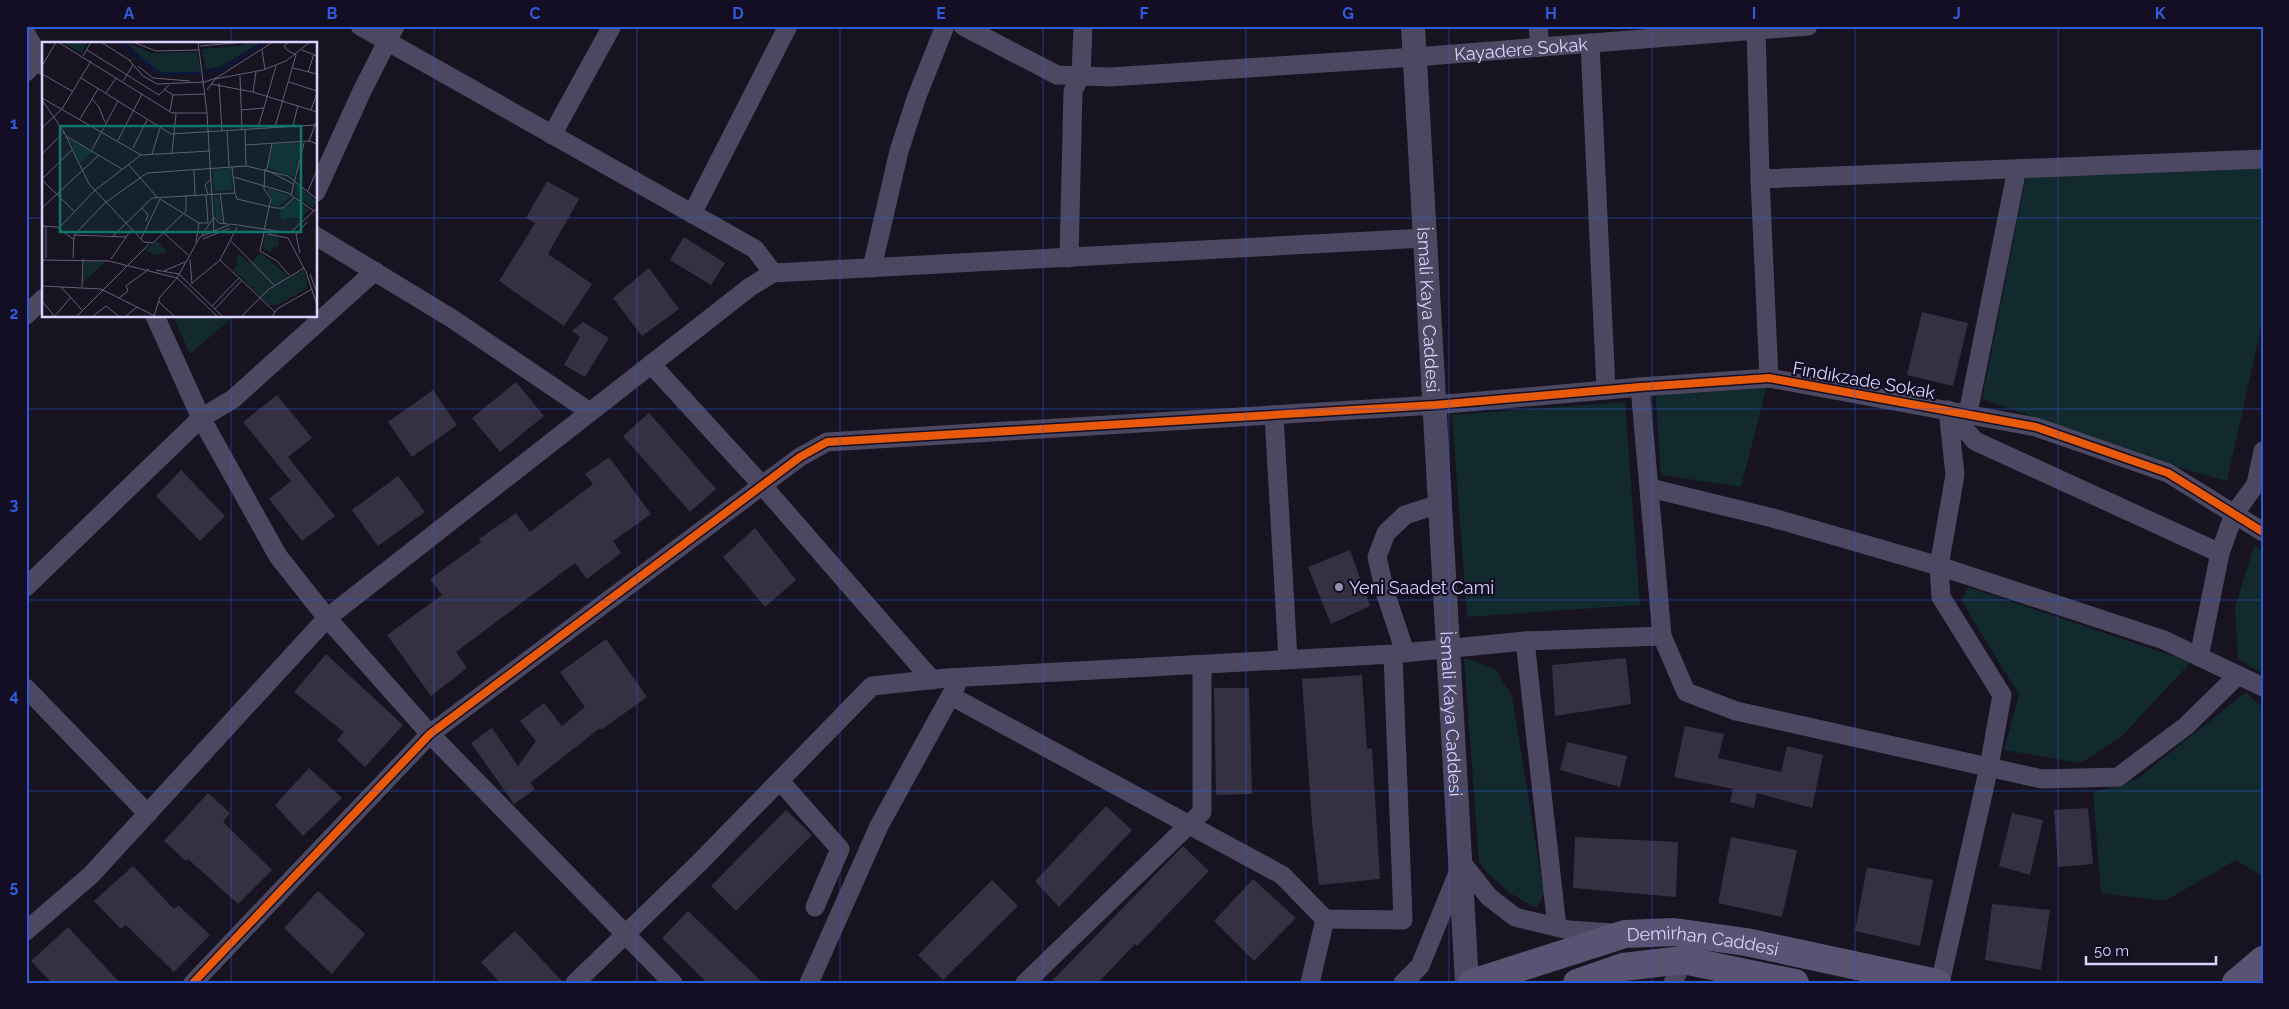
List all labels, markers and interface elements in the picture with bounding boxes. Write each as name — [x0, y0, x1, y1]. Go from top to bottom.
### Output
text: A — [124, 4, 135, 23]
text: B — [327, 4, 338, 23]
text: C — [530, 4, 541, 23]
text: D — [732, 4, 744, 23]
text: E — [936, 4, 946, 23]
text: F — [1139, 4, 1149, 23]
text: G — [1342, 4, 1354, 23]
text: H — [1545, 4, 1557, 23]
text: I — [1752, 4, 1756, 23]
text: J — [1953, 4, 1961, 23]
text: K — [2155, 4, 2166, 23]
street label: Kayadere Sokak — [1453, 33, 1589, 64]
inset map — [42, 42, 318, 318]
text: 1 — [10, 114, 18, 133]
street label: İsmali Kaya Caddesi — [1414, 226, 1444, 393]
text: 2 — [9, 304, 19, 323]
street label: Fındıkzade Sokak — [1791, 357, 1937, 403]
text: 3 — [10, 495, 19, 514]
place label: Yeni Saadet Cami — [1349, 577, 1494, 598]
marker: Yeni Saadet Cami — [1333, 581, 1345, 593]
street label: İsmali Kaya Caddesi — [1437, 631, 1467, 797]
text: 4 — [9, 686, 19, 705]
text: 5 — [10, 877, 19, 896]
street label: Demirhan Caddesi — [1626, 921, 1781, 959]
scale bar — [2086, 934, 2216, 966]
text: 50 m — [2094, 942, 2129, 960]

